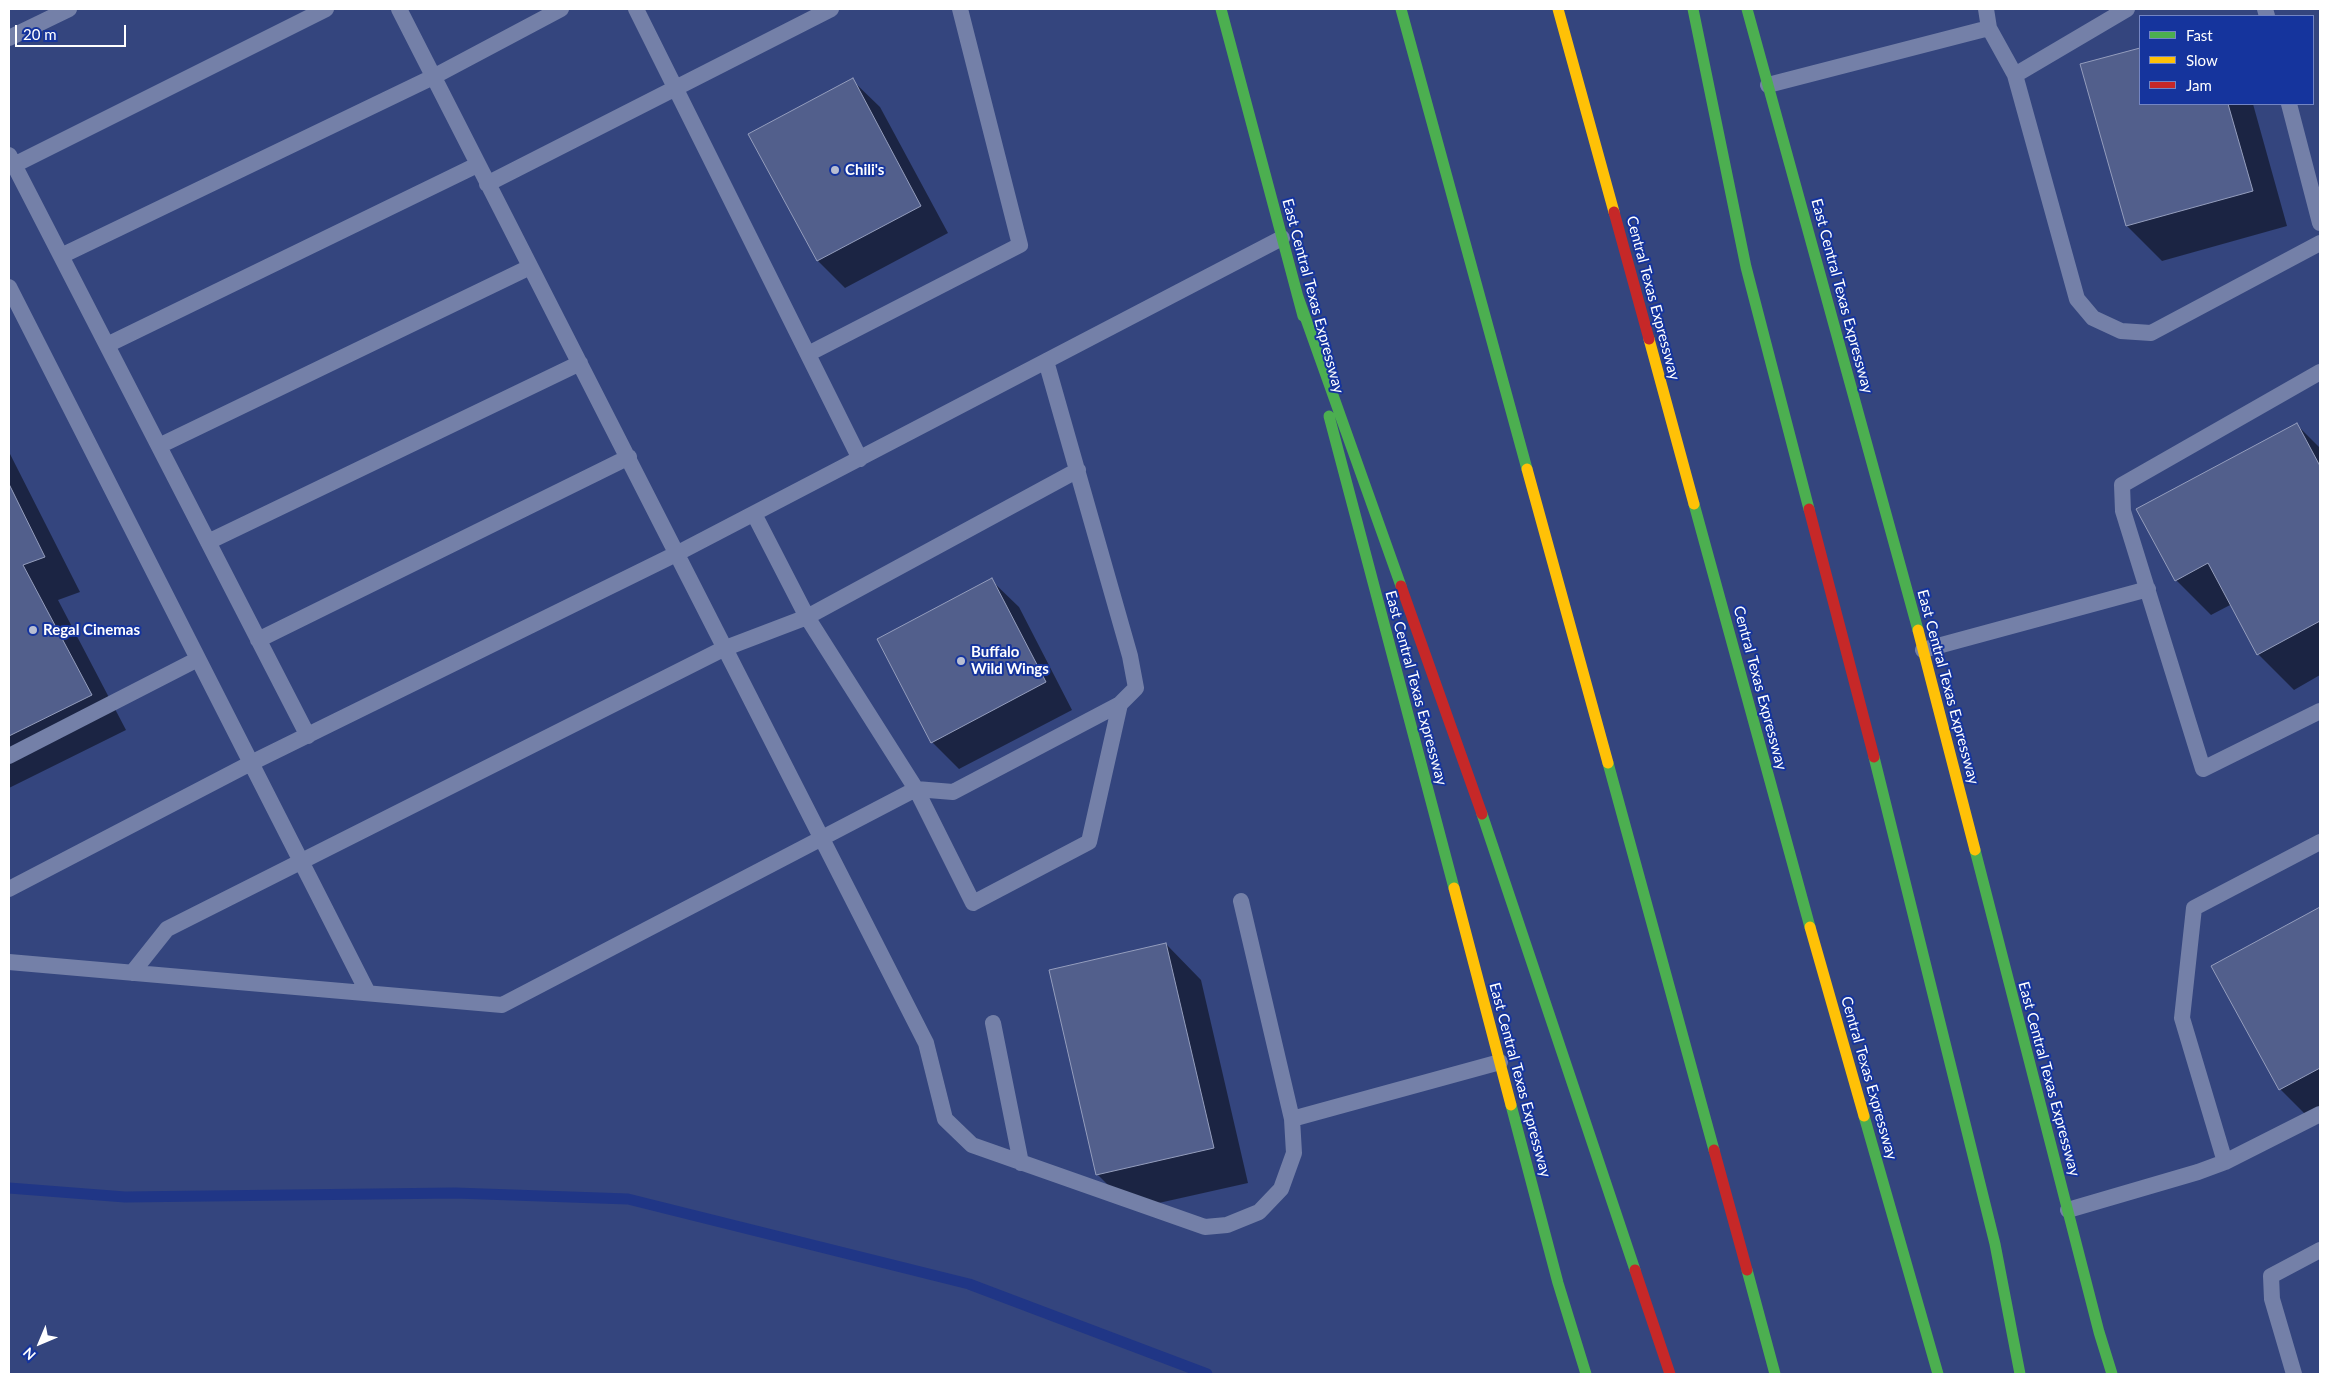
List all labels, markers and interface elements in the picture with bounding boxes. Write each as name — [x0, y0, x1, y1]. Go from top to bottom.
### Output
scale bar — [18, 15, 129, 47]
legend — [2139, 15, 2314, 105]
text: 20 m — [23, 25, 57, 43]
text: Fast — [2186, 26, 2213, 44]
text: Slow — [2186, 51, 2218, 69]
text: Jam — [2186, 76, 2212, 94]
place label: Chili's — [845, 161, 884, 179]
marker: Chili's — [829, 164, 841, 176]
street label: East Central Texas Expressway — [1278, 197, 1348, 395]
street label: East Central Texas Expressway — [1807, 197, 1877, 395]
street label: Central Texas Expressway — [1622, 214, 1684, 382]
street label: East Central Texas Expressway — [1913, 588, 1983, 786]
street label: East Central Texas Expressway — [1381, 589, 1451, 787]
street label: Central Texas Expressway — [1729, 604, 1791, 772]
place label: Regal Cinemas — [43, 621, 140, 639]
marker: Regal Cinemas — [27, 624, 39, 636]
place label: Buffalo Wild Wings — [971, 643, 1049, 678]
marker: Buffalo Wild Wings — [955, 655, 967, 667]
street label: East Central Texas Expressway — [2014, 980, 2084, 1178]
street label: East Central Texas Expressway — [1485, 981, 1555, 1179]
street label: Central Texas Expressway — [1837, 994, 1901, 1162]
north arrow — [15, 1318, 65, 1368]
text: N — [19, 1344, 39, 1364]

